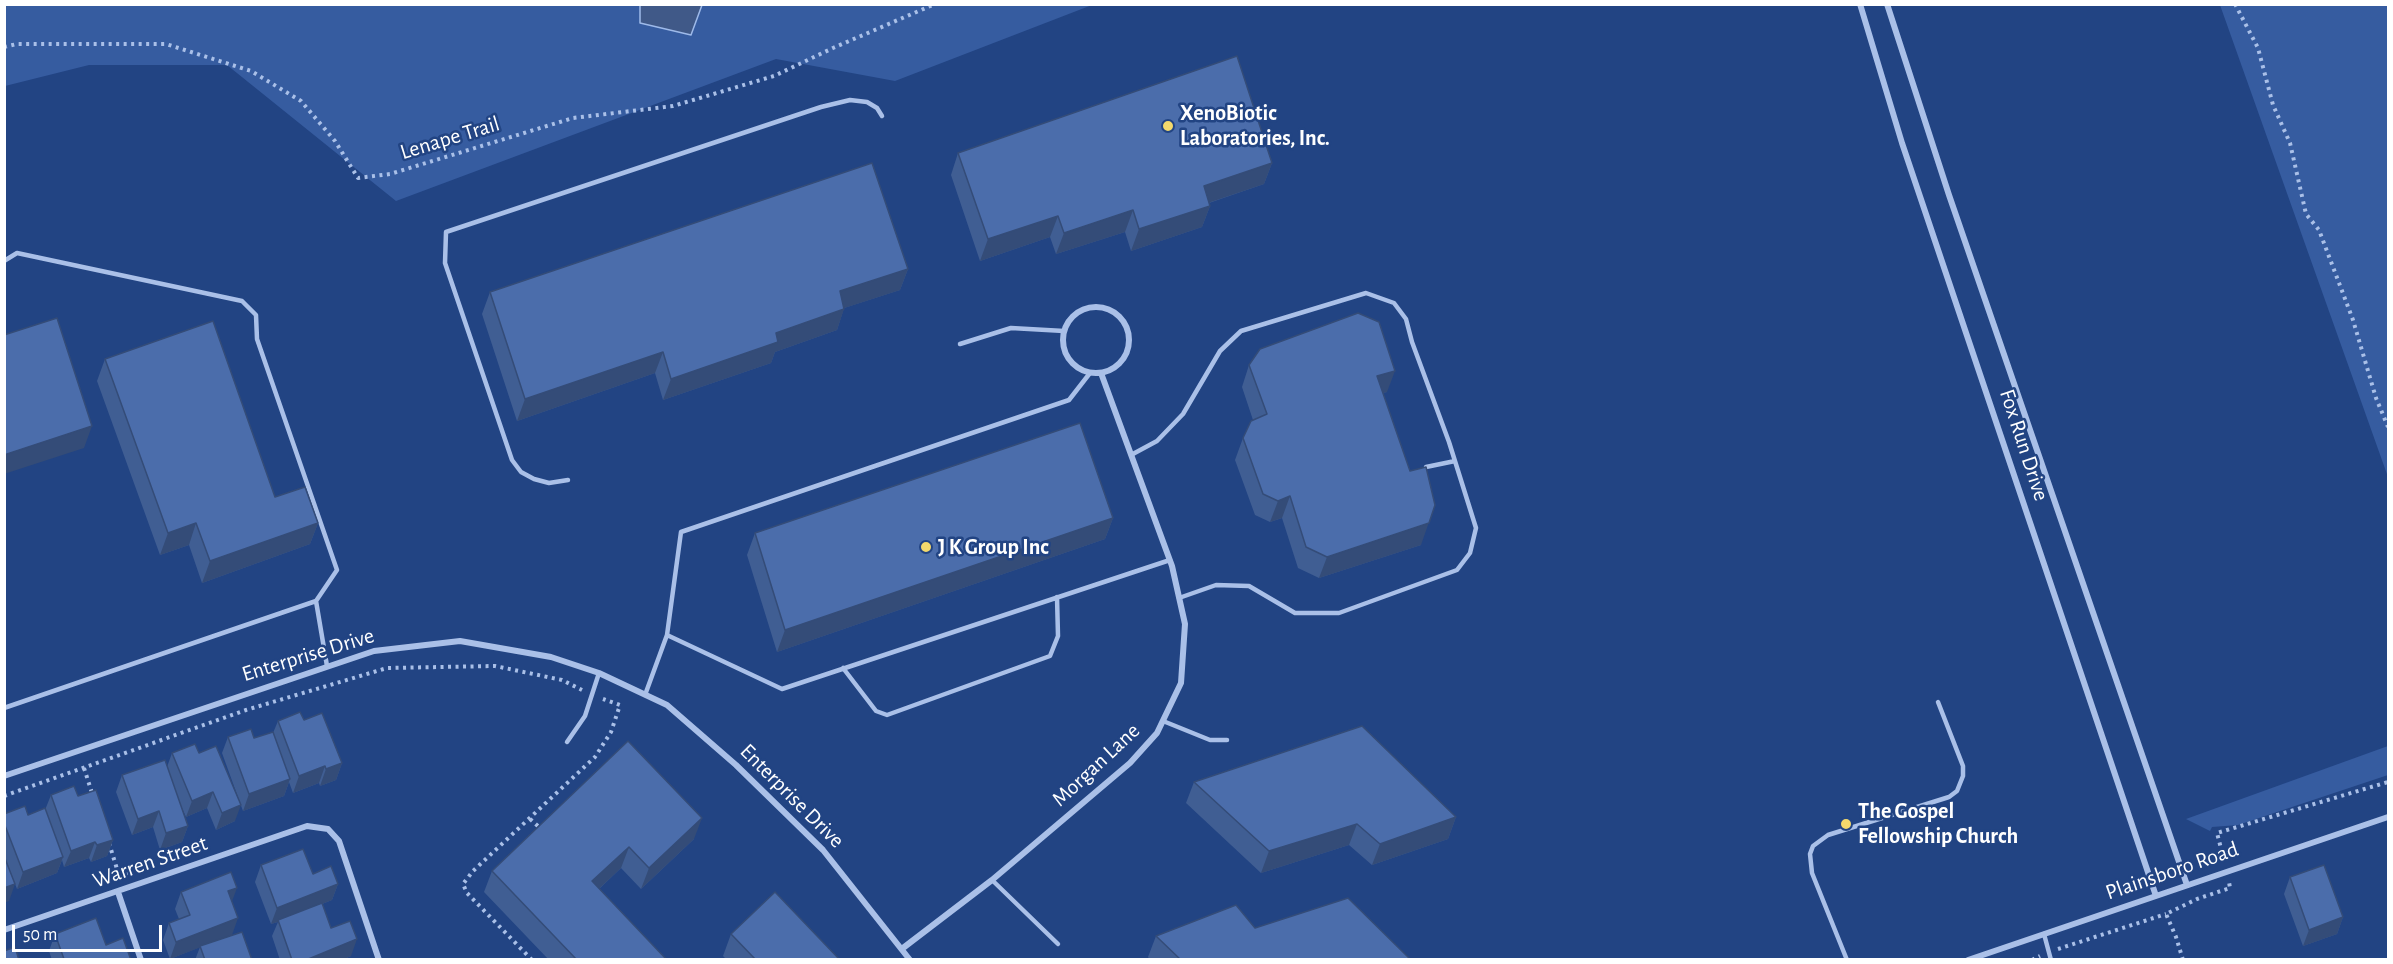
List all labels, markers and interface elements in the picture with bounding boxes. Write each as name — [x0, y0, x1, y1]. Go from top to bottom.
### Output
place label: XenoBiotic Laboratories, Inc. — [1180, 100, 1330, 152]
street label: Lenape Trail — [397, 110, 503, 166]
marker: XenoBiotic Laboratories, Inc. — [1161, 119, 1175, 133]
street label: Fox Run Drive — [1994, 386, 2054, 504]
place label: J K Group Inc — [938, 534, 1049, 560]
marker: J K Group Inc — [919, 540, 933, 554]
street label: Enterprise Drive — [239, 622, 377, 688]
street label: Morgan Lane — [1047, 718, 1145, 812]
street label: Enterprise Drive — [734, 738, 850, 854]
place label: The Gospel Fellowship Church — [1858, 798, 2018, 849]
marker: The Gospel Fellowship Church — [1839, 817, 1853, 831]
street label: Warren Street — [89, 830, 211, 894]
street label: Plainsboro Road — [2102, 836, 2242, 906]
scale bar — [15, 913, 165, 951]
text: 50 m — [23, 926, 57, 944]

